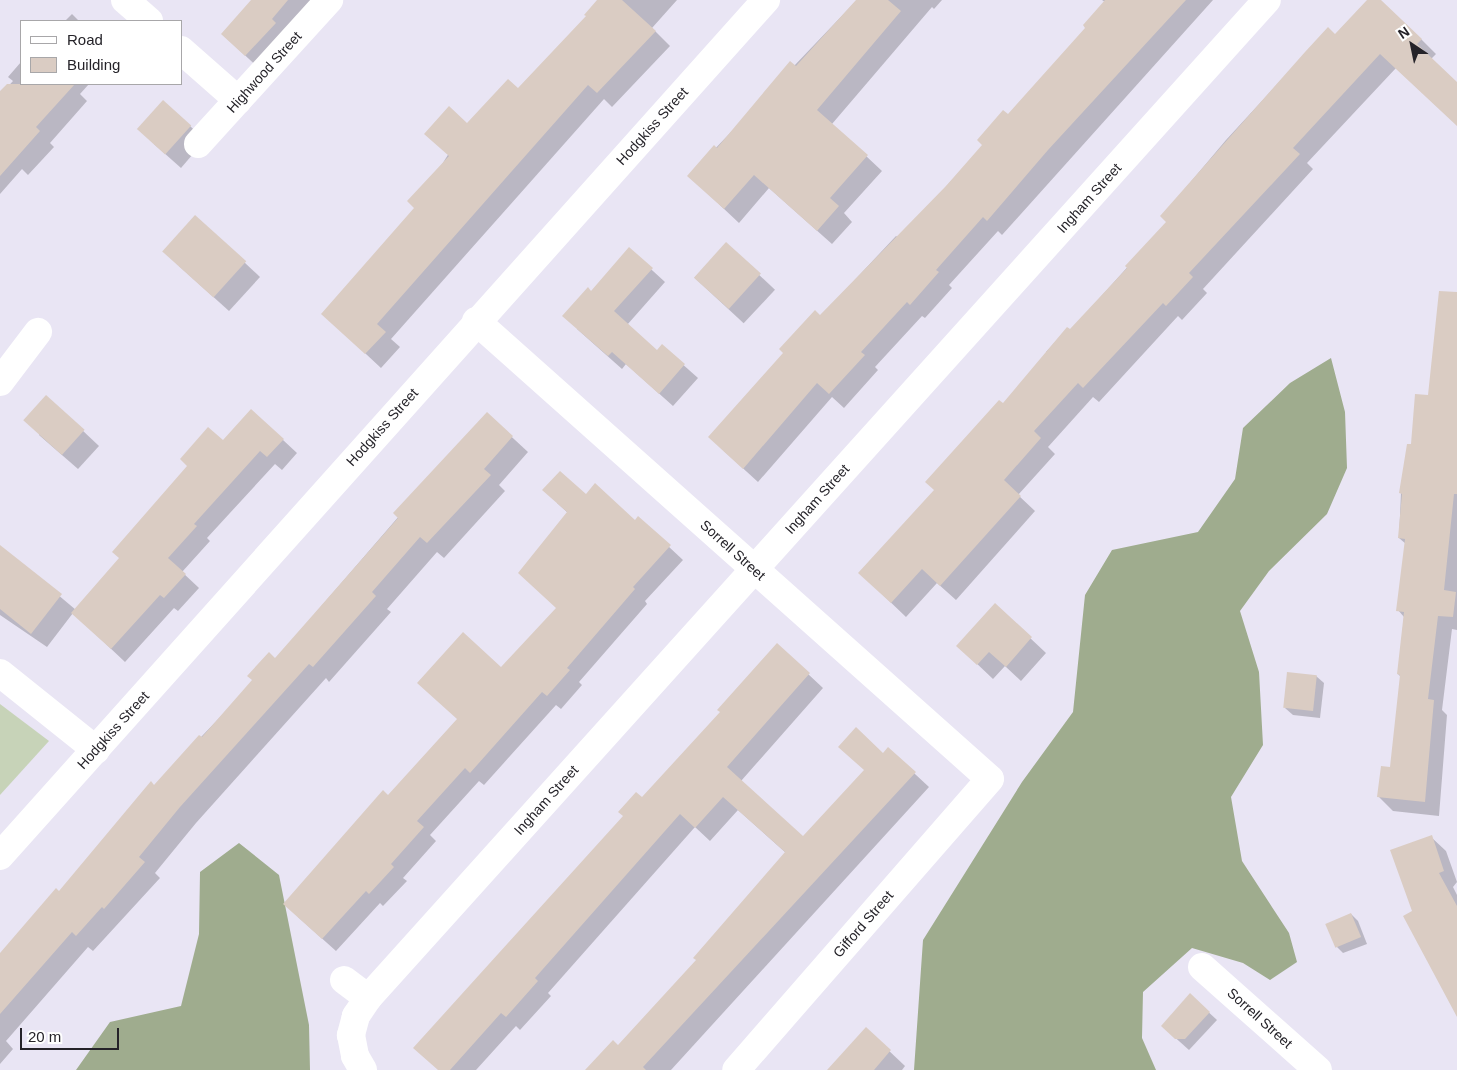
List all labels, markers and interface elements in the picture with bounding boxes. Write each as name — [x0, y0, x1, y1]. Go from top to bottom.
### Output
legend — [20, 20, 182, 85]
north arrow — [1387, 20, 1437, 70]
text: N — [1395, 23, 1412, 42]
street label: Highwood Street — [223, 28, 305, 116]
text: Road — [67, 31, 103, 48]
text: Building — [67, 56, 120, 73]
street label: Hodgkiss Street — [613, 84, 691, 168]
street label: Ingham Street — [1053, 160, 1125, 236]
street label: Hodgkiss Street — [343, 385, 421, 469]
street label: Ingham Street — [781, 461, 853, 537]
street label: Sorrell Street — [697, 516, 769, 584]
street label: Hodgkiss Street — [74, 688, 152, 772]
street label: Ingham Street — [510, 762, 582, 838]
street label: Gifford Street — [829, 887, 897, 961]
street label: Sorrell Street — [1224, 984, 1296, 1052]
scale bar — [22, 1018, 121, 1050]
text: 20 m — [28, 1028, 61, 1045]

